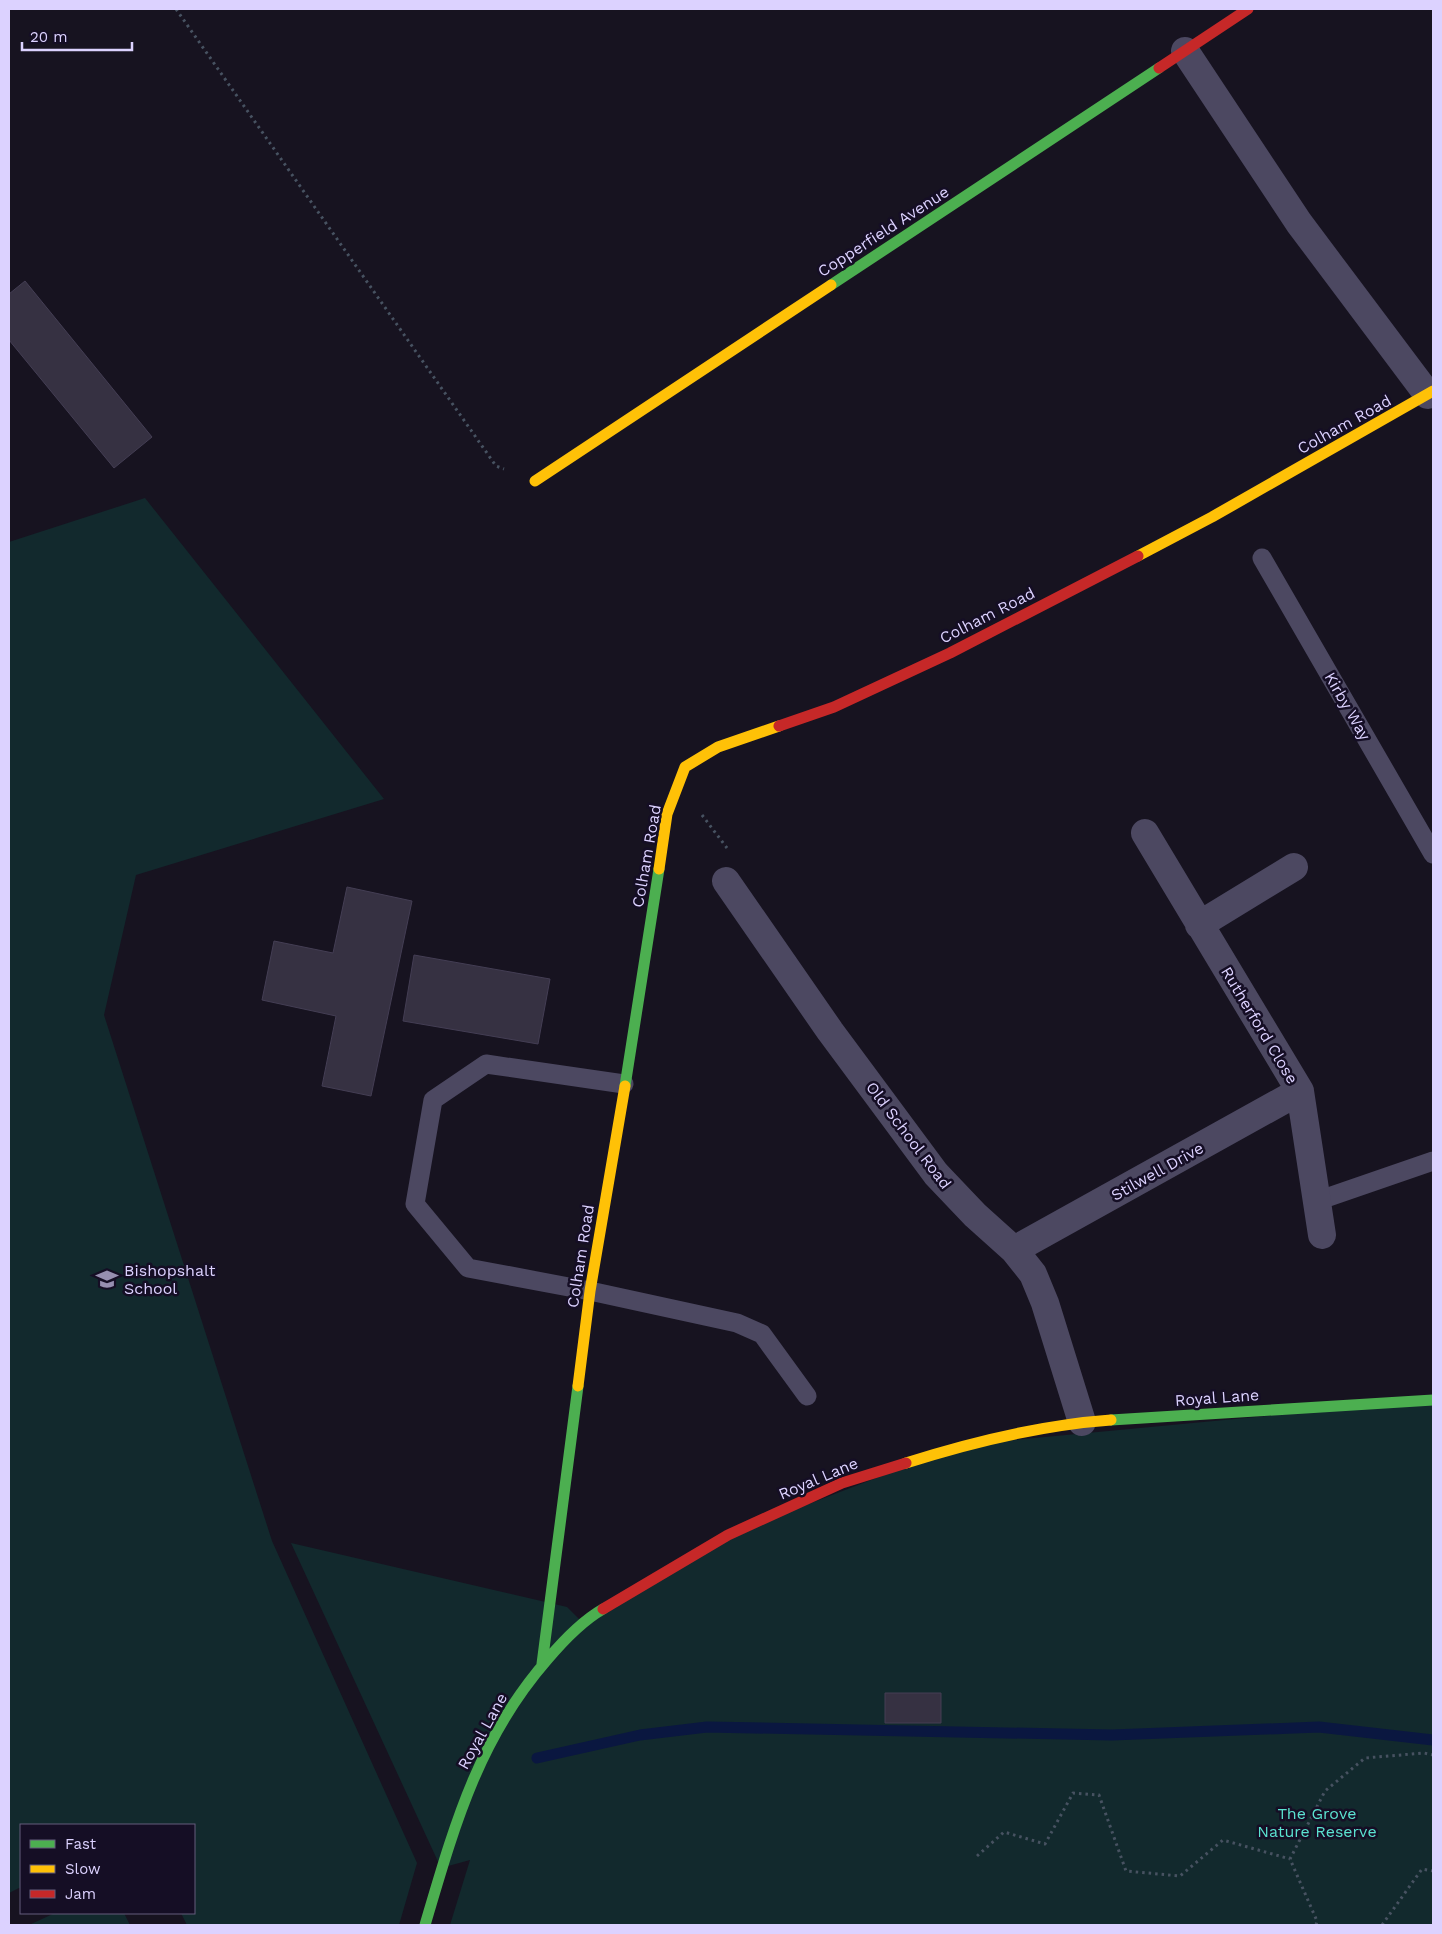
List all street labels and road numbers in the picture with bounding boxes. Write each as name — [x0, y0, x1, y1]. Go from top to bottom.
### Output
street label: Copperfield Avenue — [814, 182, 952, 281]
street label: Colham Road — [1294, 391, 1394, 458]
street label: Colham Road — [936, 583, 1038, 648]
street label: Kirby Way — [1320, 669, 1375, 744]
street label: Colham Road — [628, 803, 665, 909]
street label: Rutherford Close — [1217, 963, 1302, 1087]
street label: Old School Road — [862, 1078, 955, 1193]
street label: Stilwell Drive — [1108, 1138, 1207, 1205]
street label: Colham Road — [563, 1203, 598, 1309]
street label: Royal Lane — [1174, 1385, 1260, 1410]
street label: Royal Lane — [776, 1453, 861, 1504]
street label: Royal Lane — [454, 1690, 511, 1773]

